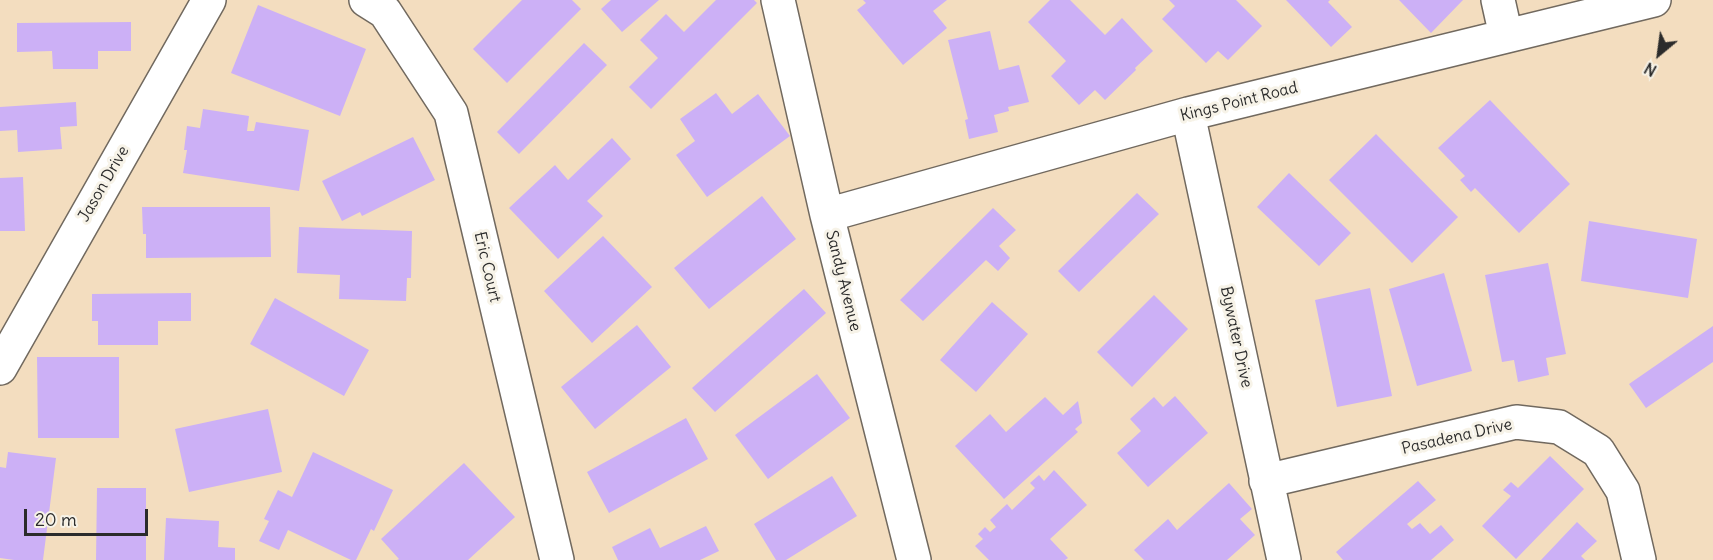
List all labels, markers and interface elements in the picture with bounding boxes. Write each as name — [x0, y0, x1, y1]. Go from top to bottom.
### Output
north arrow — [1629, 24, 1689, 84]
text: N — [1641, 58, 1660, 81]
street label: Kings Point Road — [1178, 78, 1300, 126]
street label: Jason Drive — [75, 143, 133, 225]
street label: Sandy Avenue — [821, 229, 865, 333]
street label: Eric Court — [470, 230, 504, 304]
street label: Bywater Drive — [1216, 284, 1256, 390]
street label: Pasadena Drive — [1400, 415, 1514, 459]
scale bar — [27, 497, 152, 535]
text: 20 m — [35, 508, 77, 531]

